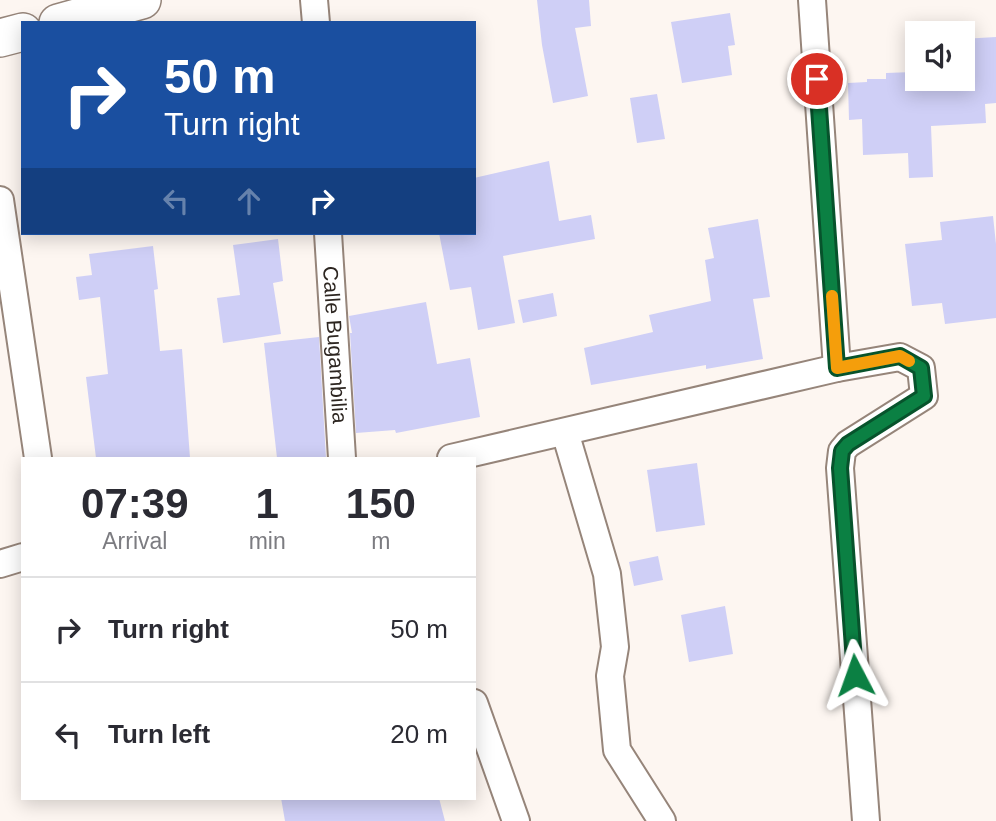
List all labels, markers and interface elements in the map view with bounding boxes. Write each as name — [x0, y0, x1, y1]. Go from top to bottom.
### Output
map controls — [905, 21, 975, 91]
button: sound — [905, 21, 975, 91]
icon: right — [49, 49, 140, 140]
text: 50 m — [164, 49, 276, 103]
pin — [787, 49, 847, 109]
icon: arrive — [798, 60, 836, 98]
text: Turn right — [164, 106, 300, 142]
icon: left — [157, 182, 195, 220]
icon: ahead — [230, 182, 268, 220]
icon: right — [303, 182, 341, 220]
street label: Calle Bugambilia — [319, 265, 352, 424]
text: 07:39 — [81, 480, 189, 527]
text: 1 — [255, 480, 279, 527]
text: 150 — [346, 480, 416, 527]
text: Arrival — [102, 528, 167, 554]
text: min — [249, 528, 286, 554]
text: m — [371, 528, 390, 554]
icon: right — [49, 611, 87, 649]
text: Turn right — [108, 614, 229, 644]
text: 50 m — [390, 614, 448, 644]
position arrow — [818, 638, 892, 712]
icon: left — [49, 716, 87, 754]
text: Turn left — [108, 719, 210, 749]
text: 20 m — [390, 719, 448, 749]

